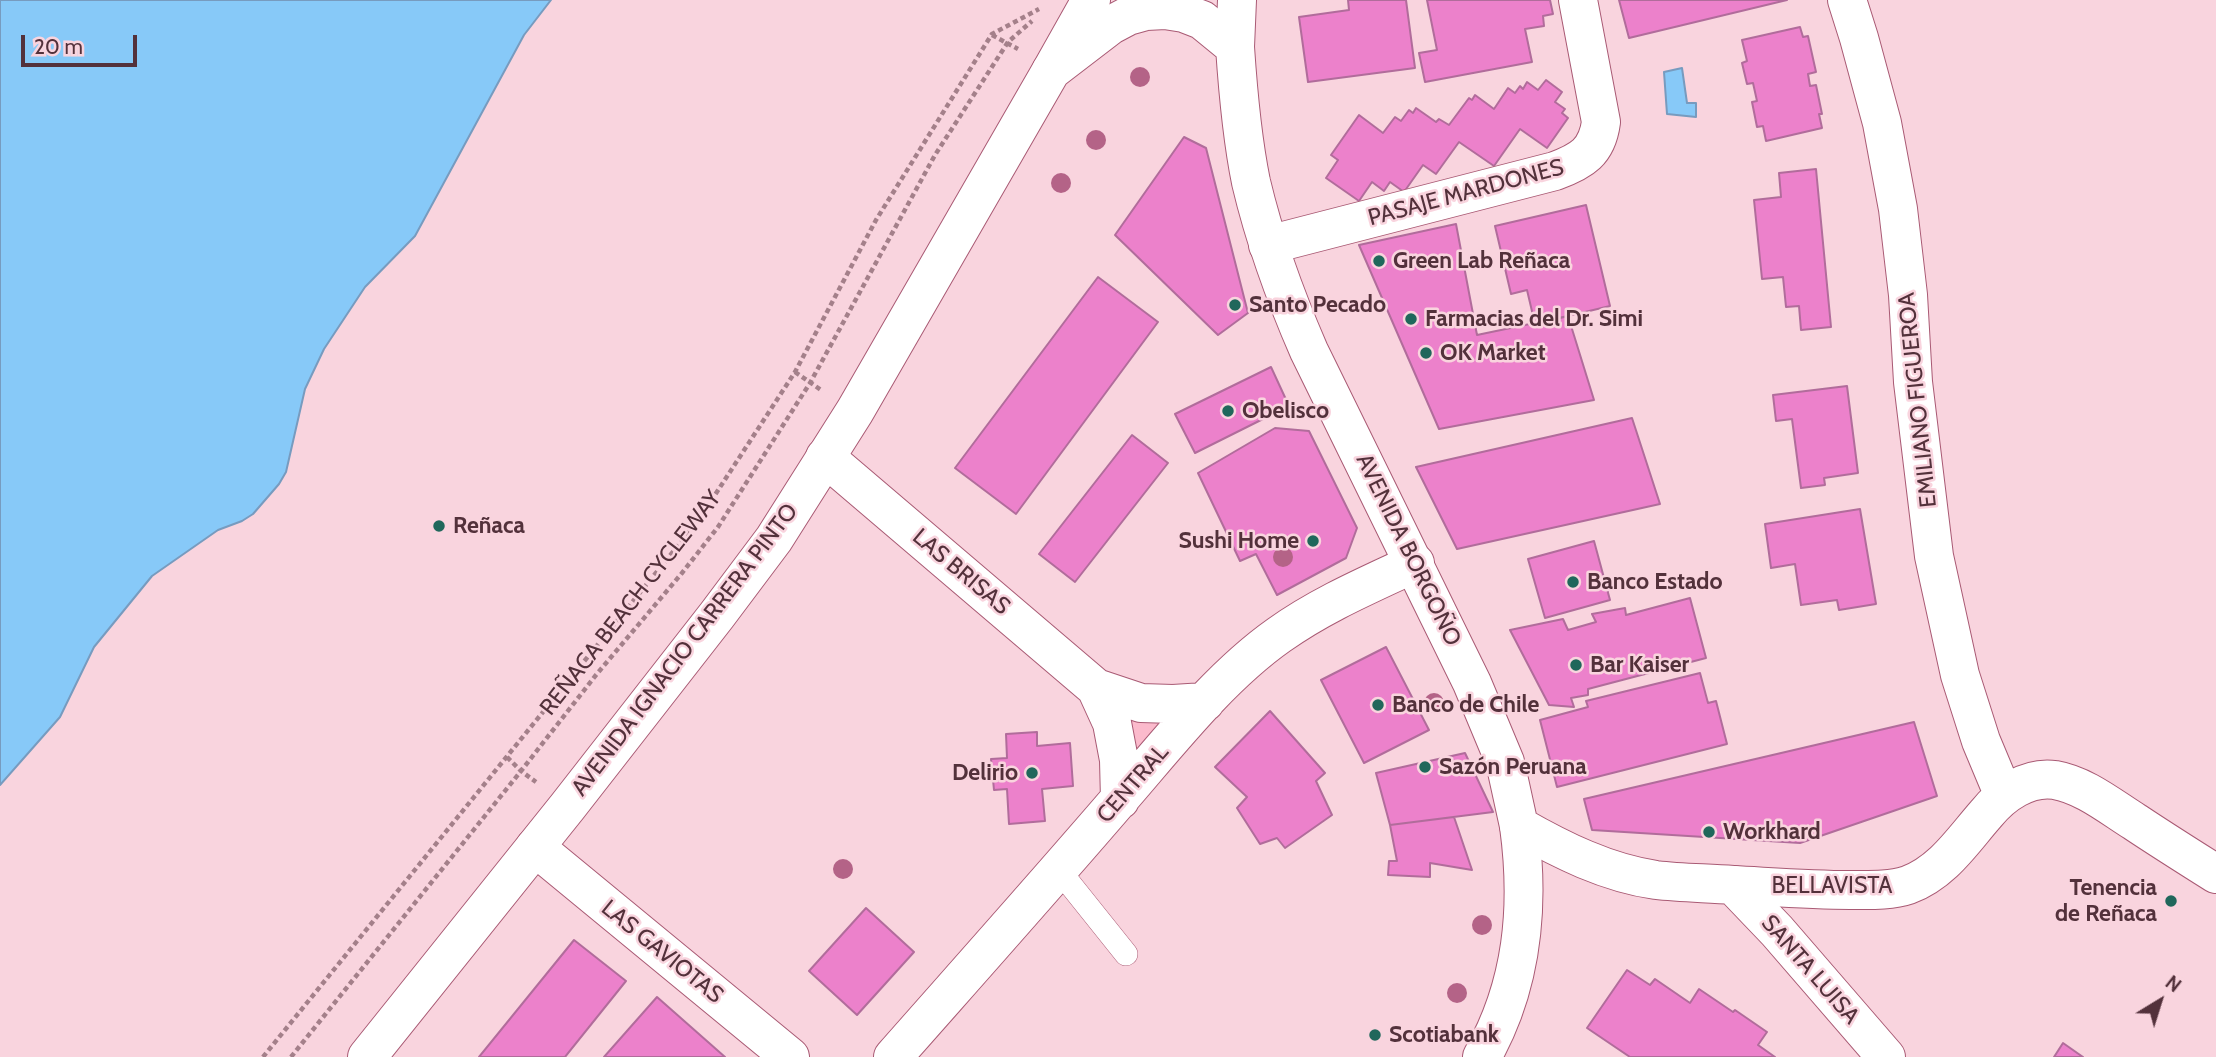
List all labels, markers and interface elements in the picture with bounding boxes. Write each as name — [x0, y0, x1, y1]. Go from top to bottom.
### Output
scale bar — [24, 21, 140, 65]
text: 20 m — [34, 34, 83, 59]
street label: PASAJE MARDONES — [1365, 154, 1567, 232]
place label: Green Lab Reñaca — [1393, 247, 1570, 275]
marker: Green Lab Reñaca — [1371, 253, 1387, 269]
place label: Santo Pecado — [1249, 291, 1386, 319]
street label: EMILIANO FIGUEROA — [1893, 291, 1943, 509]
marker: Santo Pecado — [1227, 297, 1243, 313]
place label: Farmacias del Dr. Simi — [1425, 305, 1643, 333]
marker: Farmacias del Dr. Simi — [1403, 311, 1419, 327]
place label: OK Market — [1440, 339, 1546, 367]
marker: OK Market — [1418, 345, 1434, 361]
place label: Obelisco — [1242, 397, 1329, 425]
marker: Obelisco — [1220, 403, 1236, 419]
street label: AVENIDA BORGOÑO — [1350, 450, 1466, 650]
street label: REÑACA BEACH CYCLEWAY — [535, 485, 727, 721]
street label: AVENIDA IGNACIO CARRERA PINTO — [566, 498, 804, 802]
place label: Reñaca — [453, 512, 525, 540]
marker: Reñaca — [431, 518, 447, 534]
street label: LAS BRISAS — [907, 523, 1015, 621]
place label: Sushi Home — [1179, 527, 1299, 555]
marker: Sushi Home — [1305, 533, 1321, 549]
place label: Banco Estado — [1587, 568, 1723, 596]
marker: Banco Estado — [1565, 574, 1581, 590]
place label: Bar Kaiser — [1590, 651, 1689, 679]
marker: Bar Kaiser — [1568, 657, 1584, 673]
place label: Banco de Chile — [1392, 691, 1539, 719]
marker: Banco de Chile — [1370, 697, 1386, 713]
street label: CENTRAL — [1091, 739, 1175, 829]
place label: Sazón Peruana — [1439, 753, 1587, 781]
place label: Delirio — [952, 759, 1018, 787]
marker: Sazón Peruana — [1417, 759, 1433, 775]
marker: Delirio — [1024, 765, 1040, 781]
place label: Workhard — [1723, 818, 1821, 846]
marker: Workhard — [1701, 824, 1717, 840]
street label: BELLAVISTA — [1771, 872, 1893, 900]
place label: Tenencia de Reñaca — [2055, 874, 2157, 928]
marker: Tenencia de Reñaca — [2163, 893, 2179, 909]
street label: LAS GAVIOTAS — [596, 895, 728, 1009]
street label: SANTA LUISA — [1755, 910, 1865, 1030]
north arrow — [2125, 966, 2195, 1036]
text: N — [2161, 971, 2186, 997]
place label: Scotiabank — [1389, 1021, 1499, 1049]
marker: Scotiabank — [1367, 1027, 1383, 1043]

